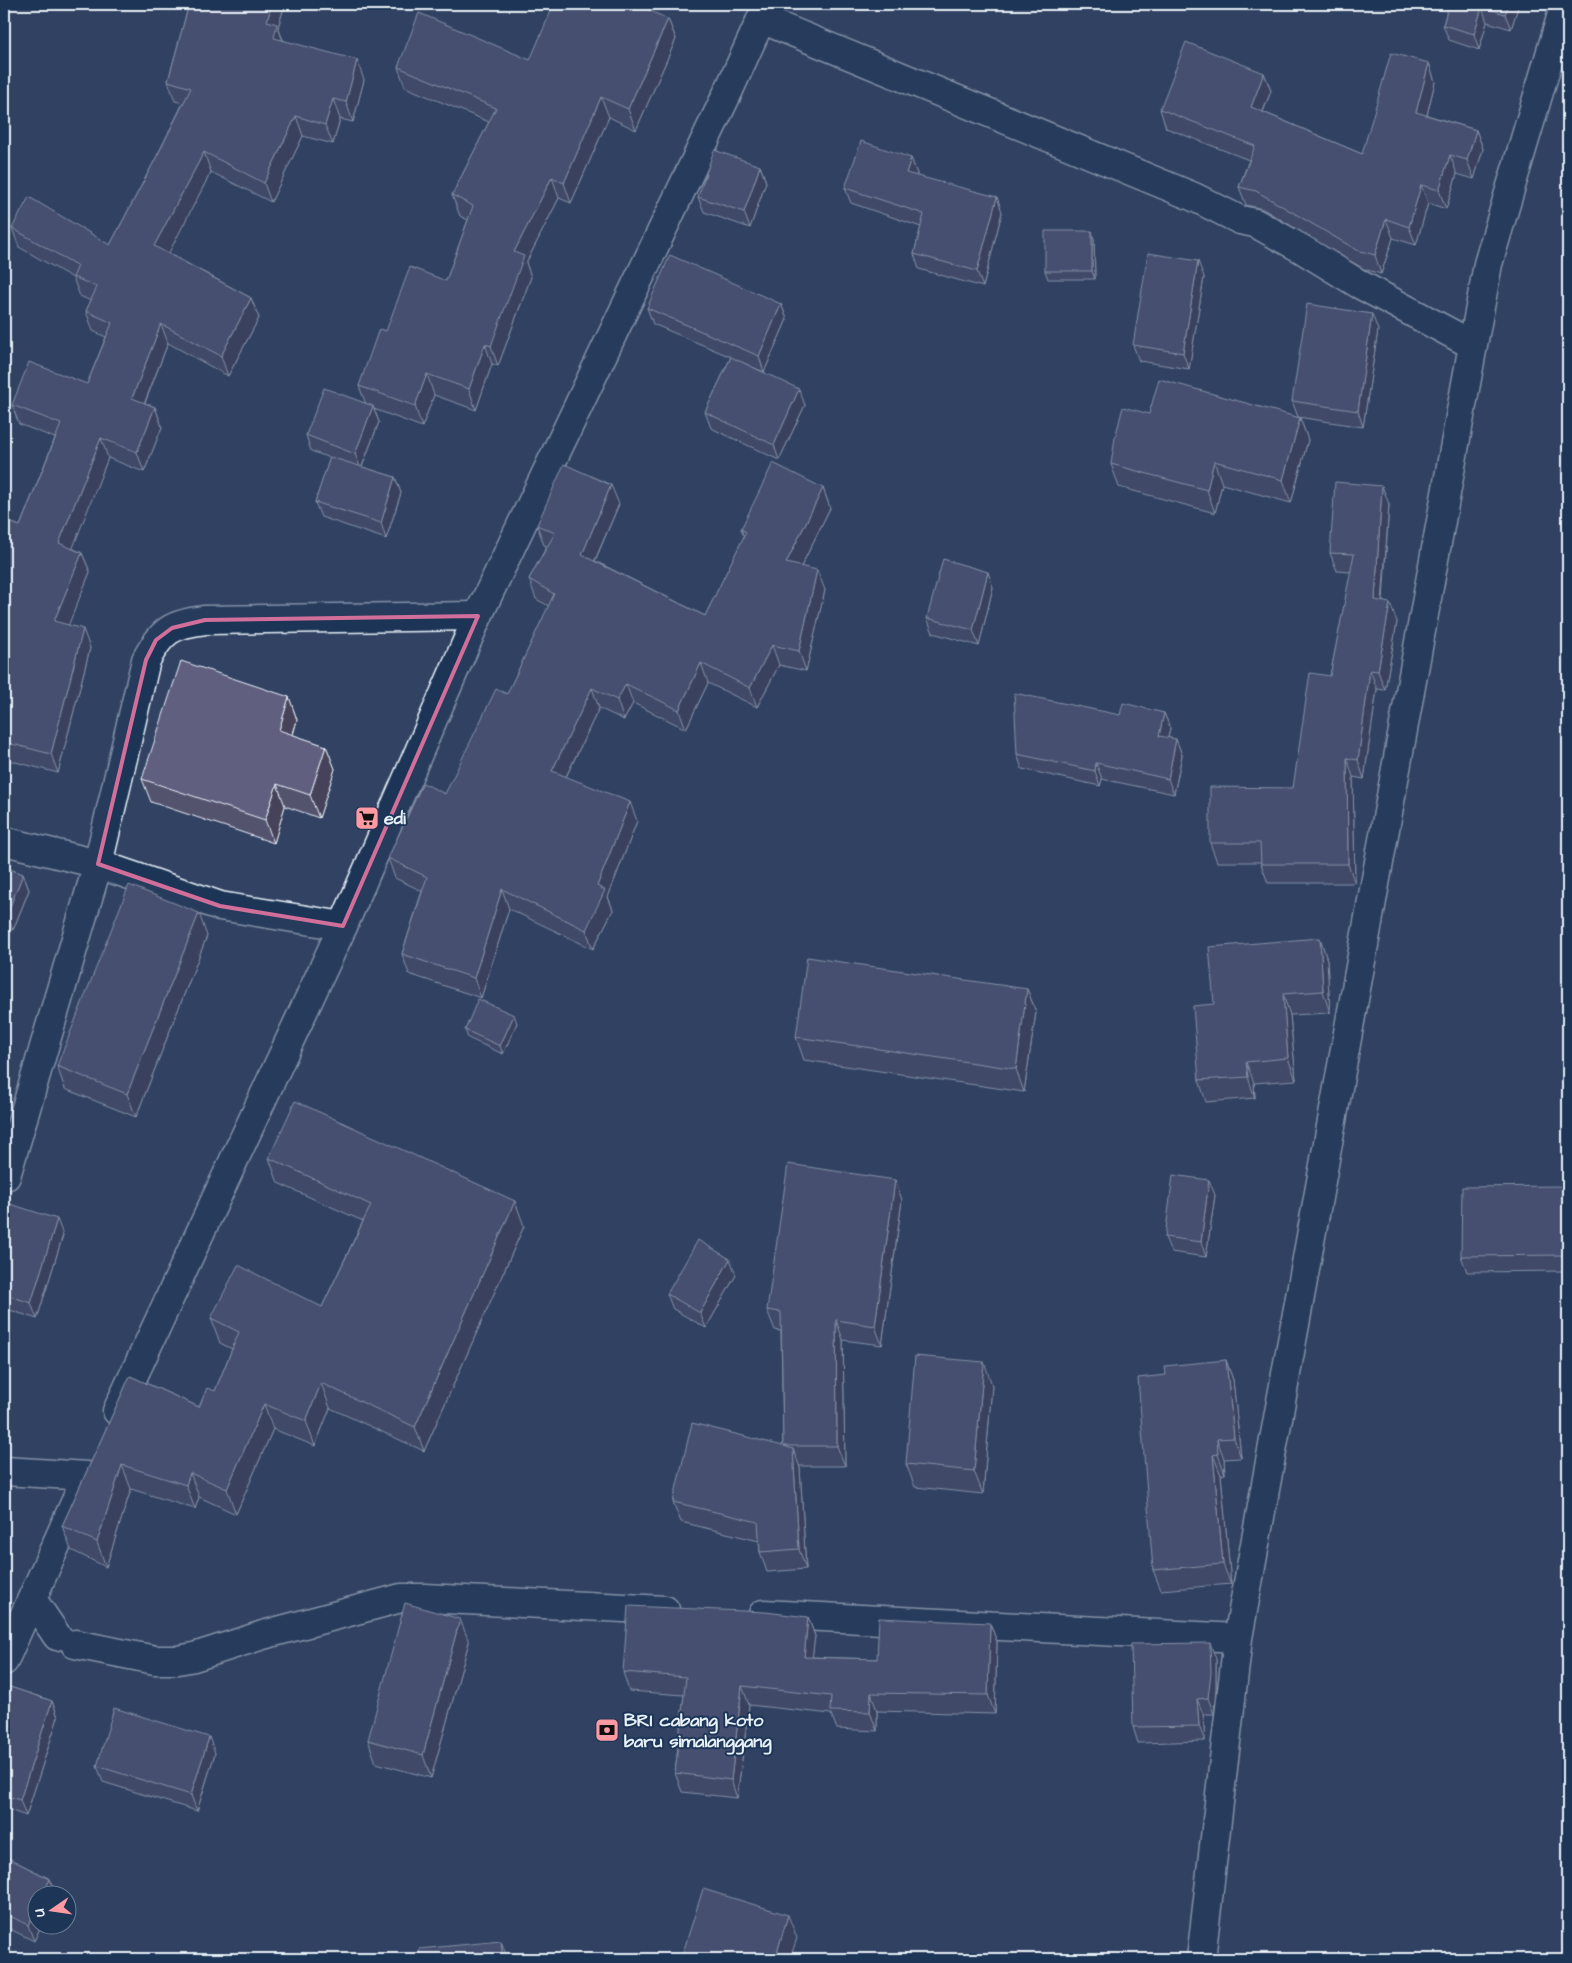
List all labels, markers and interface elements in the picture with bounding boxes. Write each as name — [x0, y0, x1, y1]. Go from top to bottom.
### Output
supermarket icon: edi — [354, 805, 380, 831]
place label: edi — [384, 806, 406, 831]
place label: BRI cabang koto baru simalanggang — [624, 1708, 772, 1755]
bank icon: BRI cabang koto baru simalanggang — [594, 1717, 620, 1743]
north arrow — [28, 1886, 78, 1936]
text: U — [30, 1906, 51, 1919]

